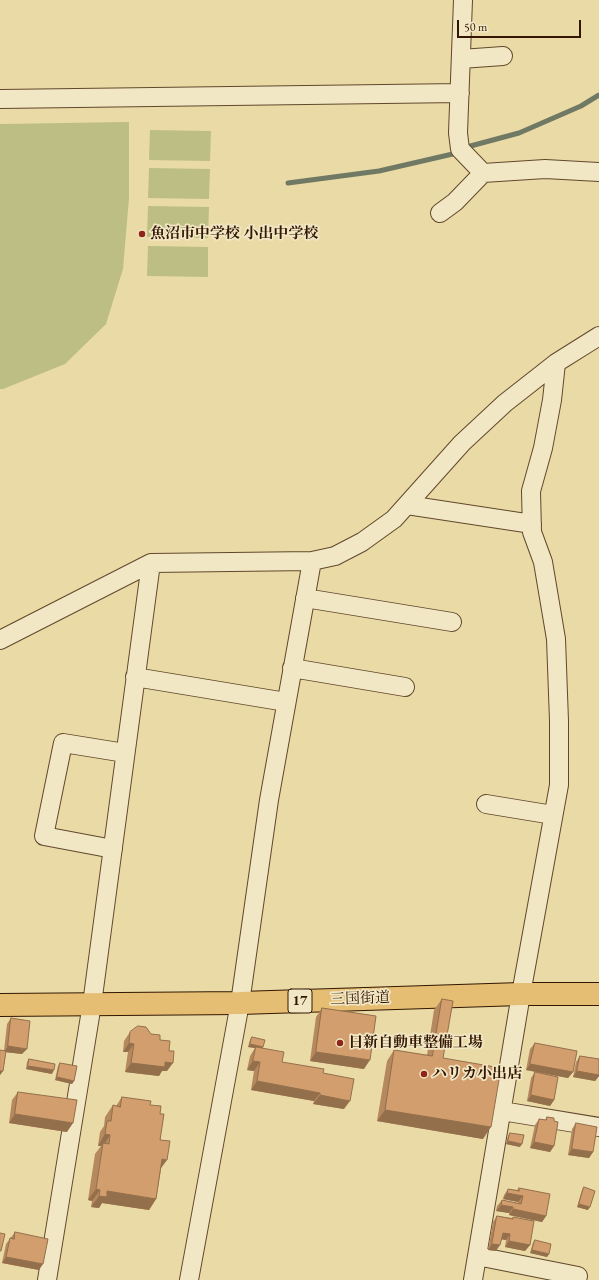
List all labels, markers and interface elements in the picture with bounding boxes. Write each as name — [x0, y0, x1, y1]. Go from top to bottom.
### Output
scale bar — [459, 12, 583, 38]
text: 50 m — [464, 19, 487, 35]
place label: 魚沼市中学校 小出中学校 — [150, 225, 319, 243]
marker: 魚沼市中学校 小出中学校 — [137, 229, 147, 239]
road number: 17 — [288, 989, 312, 1013]
street label: 三国街道 — [330, 989, 390, 1009]
place label: 日新自動車整備工場 — [348, 1034, 483, 1052]
marker: 日新自動車整備工場 — [335, 1038, 345, 1048]
place label: ハリカ小出店 — [432, 1065, 522, 1083]
marker: ハリカ小出店 — [419, 1069, 429, 1079]

